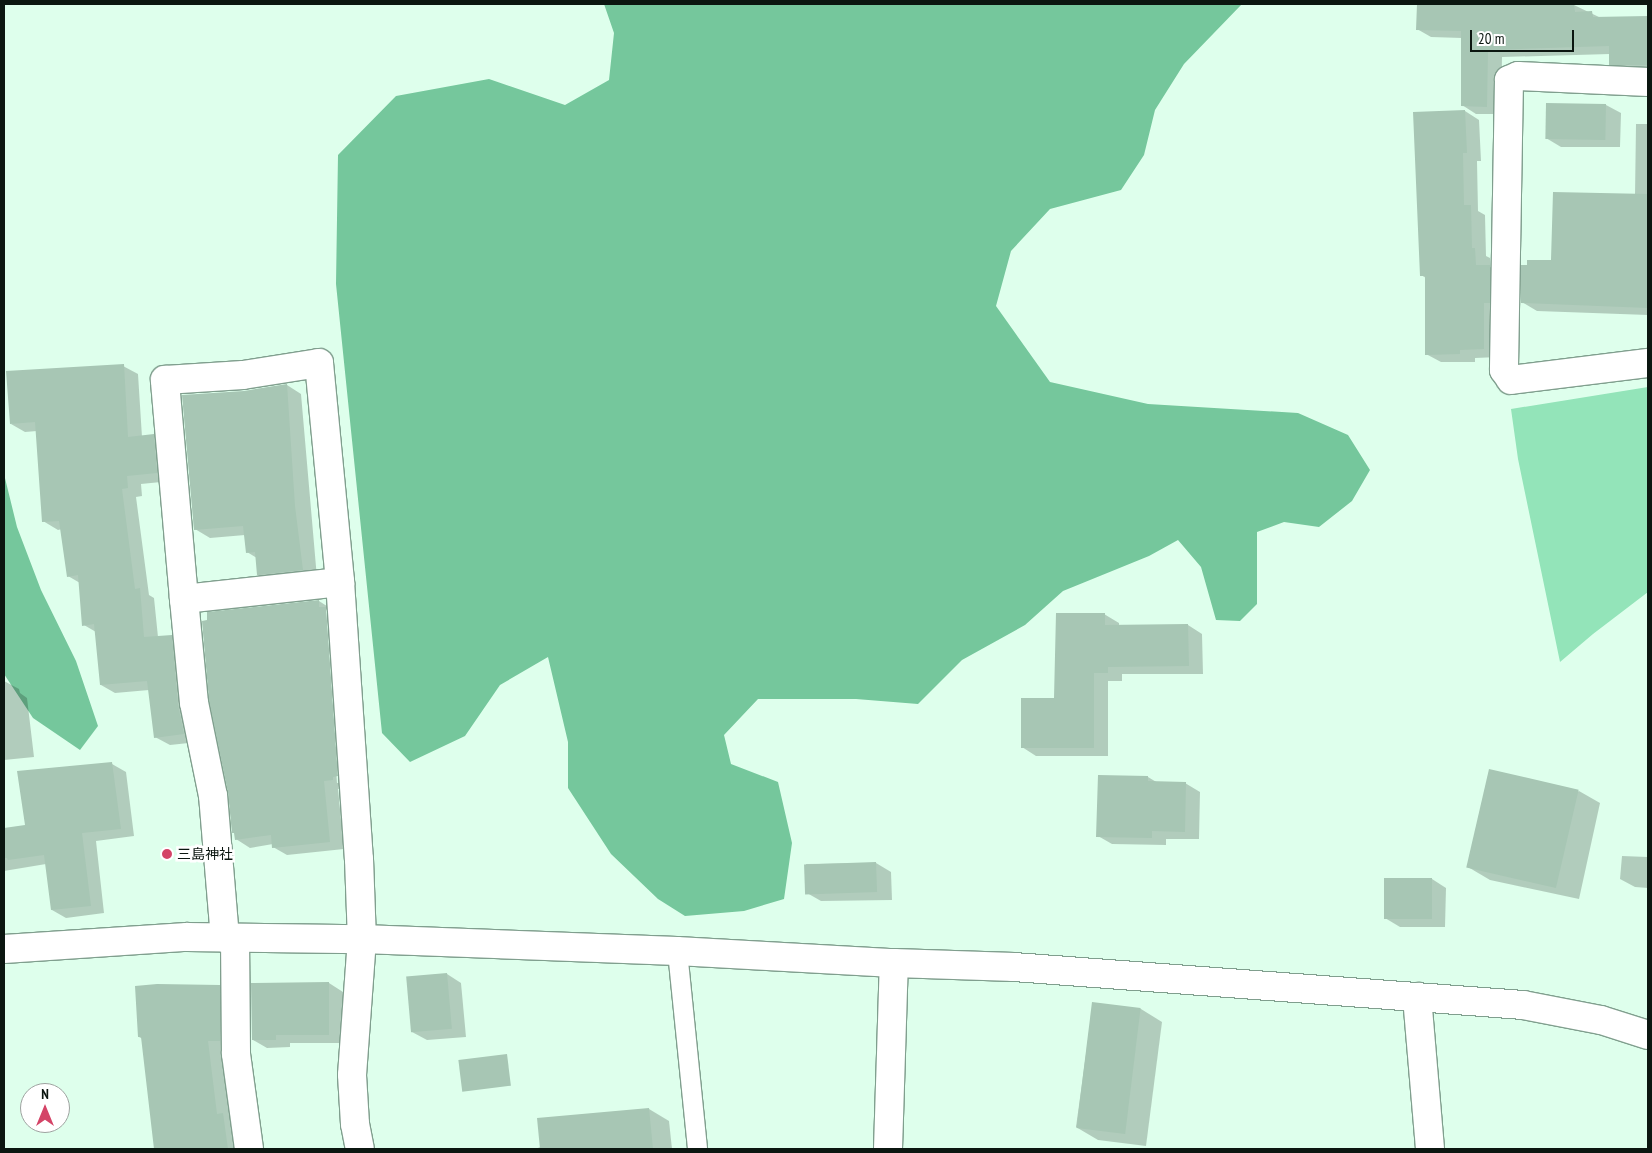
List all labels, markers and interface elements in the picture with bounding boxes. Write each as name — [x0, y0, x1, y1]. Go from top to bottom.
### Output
scale bar — [1472, 20, 1576, 52]
text: 20 m — [1478, 29, 1504, 48]
place label: 三島神社 — [177, 846, 233, 862]
marker: 三島神社 — [161, 848, 173, 860]
north arrow — [20, 1083, 70, 1133]
text: N — [41, 1085, 49, 1103]

